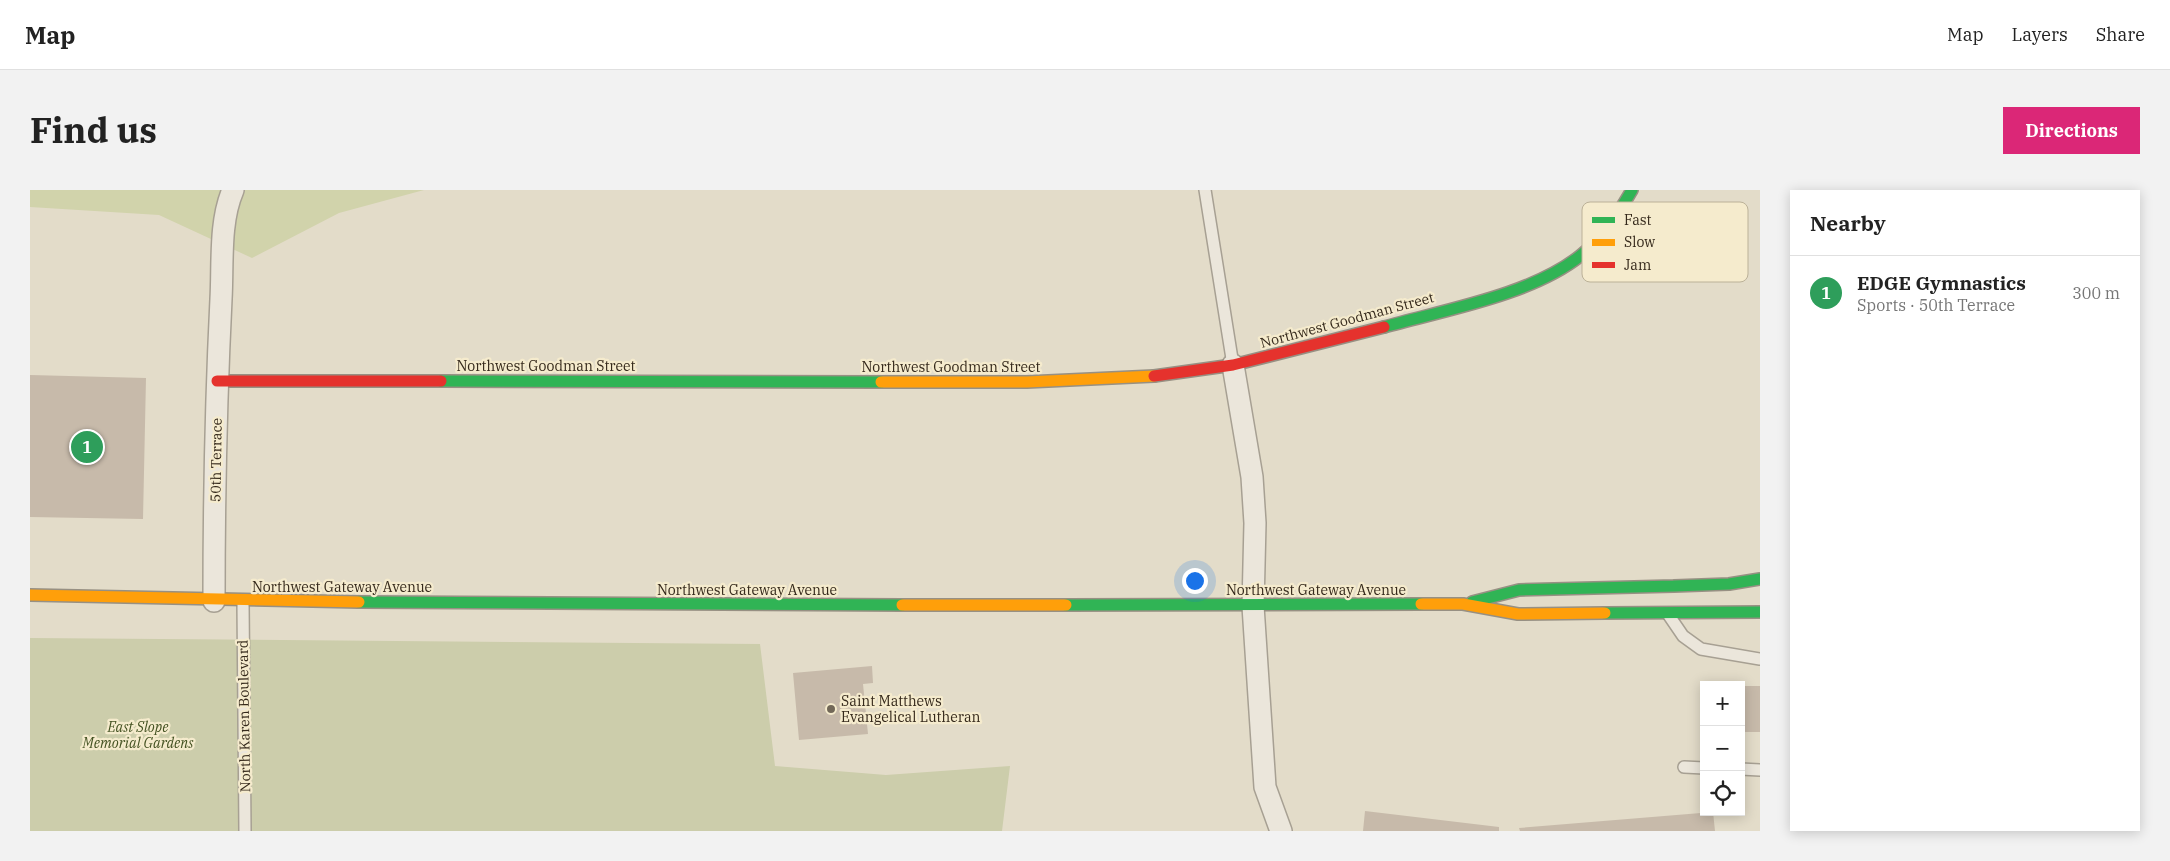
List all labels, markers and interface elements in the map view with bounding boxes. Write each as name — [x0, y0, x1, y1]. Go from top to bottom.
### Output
text: Map — [25, 19, 75, 51]
text: Map — [1947, 23, 1984, 46]
text: Layers — [2012, 23, 2068, 46]
text: Share — [2096, 23, 2145, 46]
text: Find us — [30, 107, 157, 153]
button: Directions — [2003, 107, 2140, 154]
legend — [1582, 202, 1748, 282]
text: Nearby — [1810, 209, 1886, 237]
text: Fast — [1624, 211, 1652, 229]
text: Slow — [1624, 233, 1655, 251]
text: Jam — [1624, 256, 1651, 274]
text: EDGE Gymnastics — [1857, 271, 2026, 295]
text: 1 — [1821, 283, 1831, 303]
text: 300 m — [2072, 283, 2120, 303]
street label: Northwest Goodman Street — [1258, 288, 1436, 352]
text: Sports · 50th Terrace — [1857, 295, 2015, 315]
street label: Northwest Goodman Street — [457, 357, 636, 375]
street label: Northwest Goodman Street — [862, 358, 1041, 376]
street label: 50th Terrace — [206, 418, 226, 502]
pin: 1 — [71, 428, 103, 466]
your location — [1182, 568, 1208, 594]
street label: Northwest Gateway Avenue — [252, 578, 432, 596]
street label: Northwest Gateway Avenue — [657, 581, 837, 599]
street label: Northwest Gateway Avenue — [1226, 581, 1406, 599]
street label: North Karen Boulevard — [234, 639, 254, 792]
map controls — [1700, 681, 1745, 816]
button: + — [1700, 681, 1745, 726]
place label: Saint Matthews Evangelical Lutheran — [841, 692, 981, 726]
marker: Saint Matthews Evangelical Lutheran — [825, 703, 837, 715]
park label: East Slope Memorial Gardens — [82, 718, 194, 752]
button: − — [1700, 726, 1745, 771]
button: locate — [1700, 771, 1745, 816]

